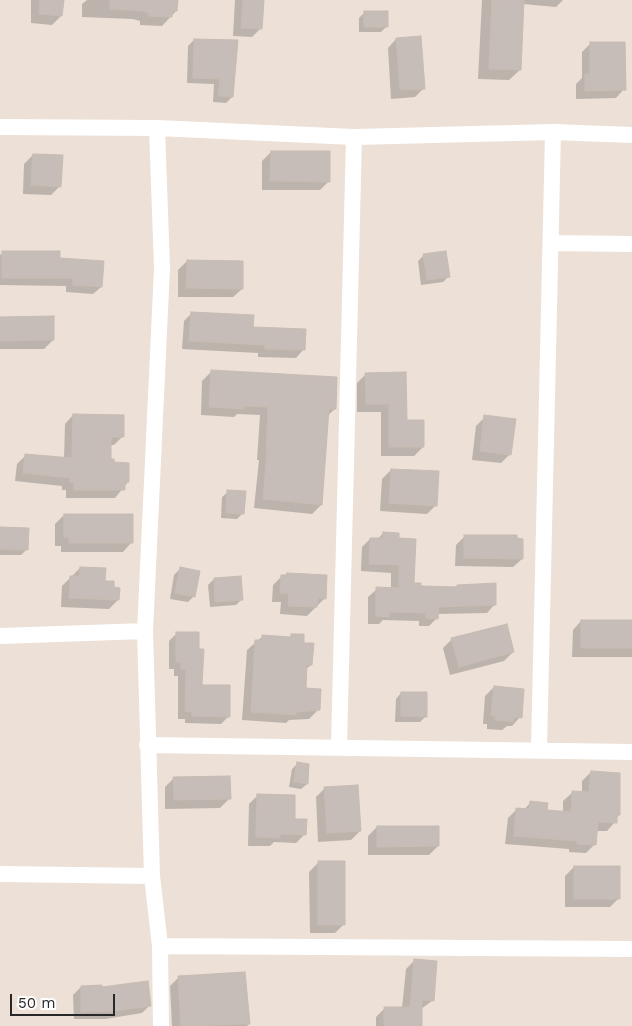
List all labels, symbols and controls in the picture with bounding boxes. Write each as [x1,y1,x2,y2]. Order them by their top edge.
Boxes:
scale bar [12,984,118,1016]
text: 50 m [18,994,55,1012]

